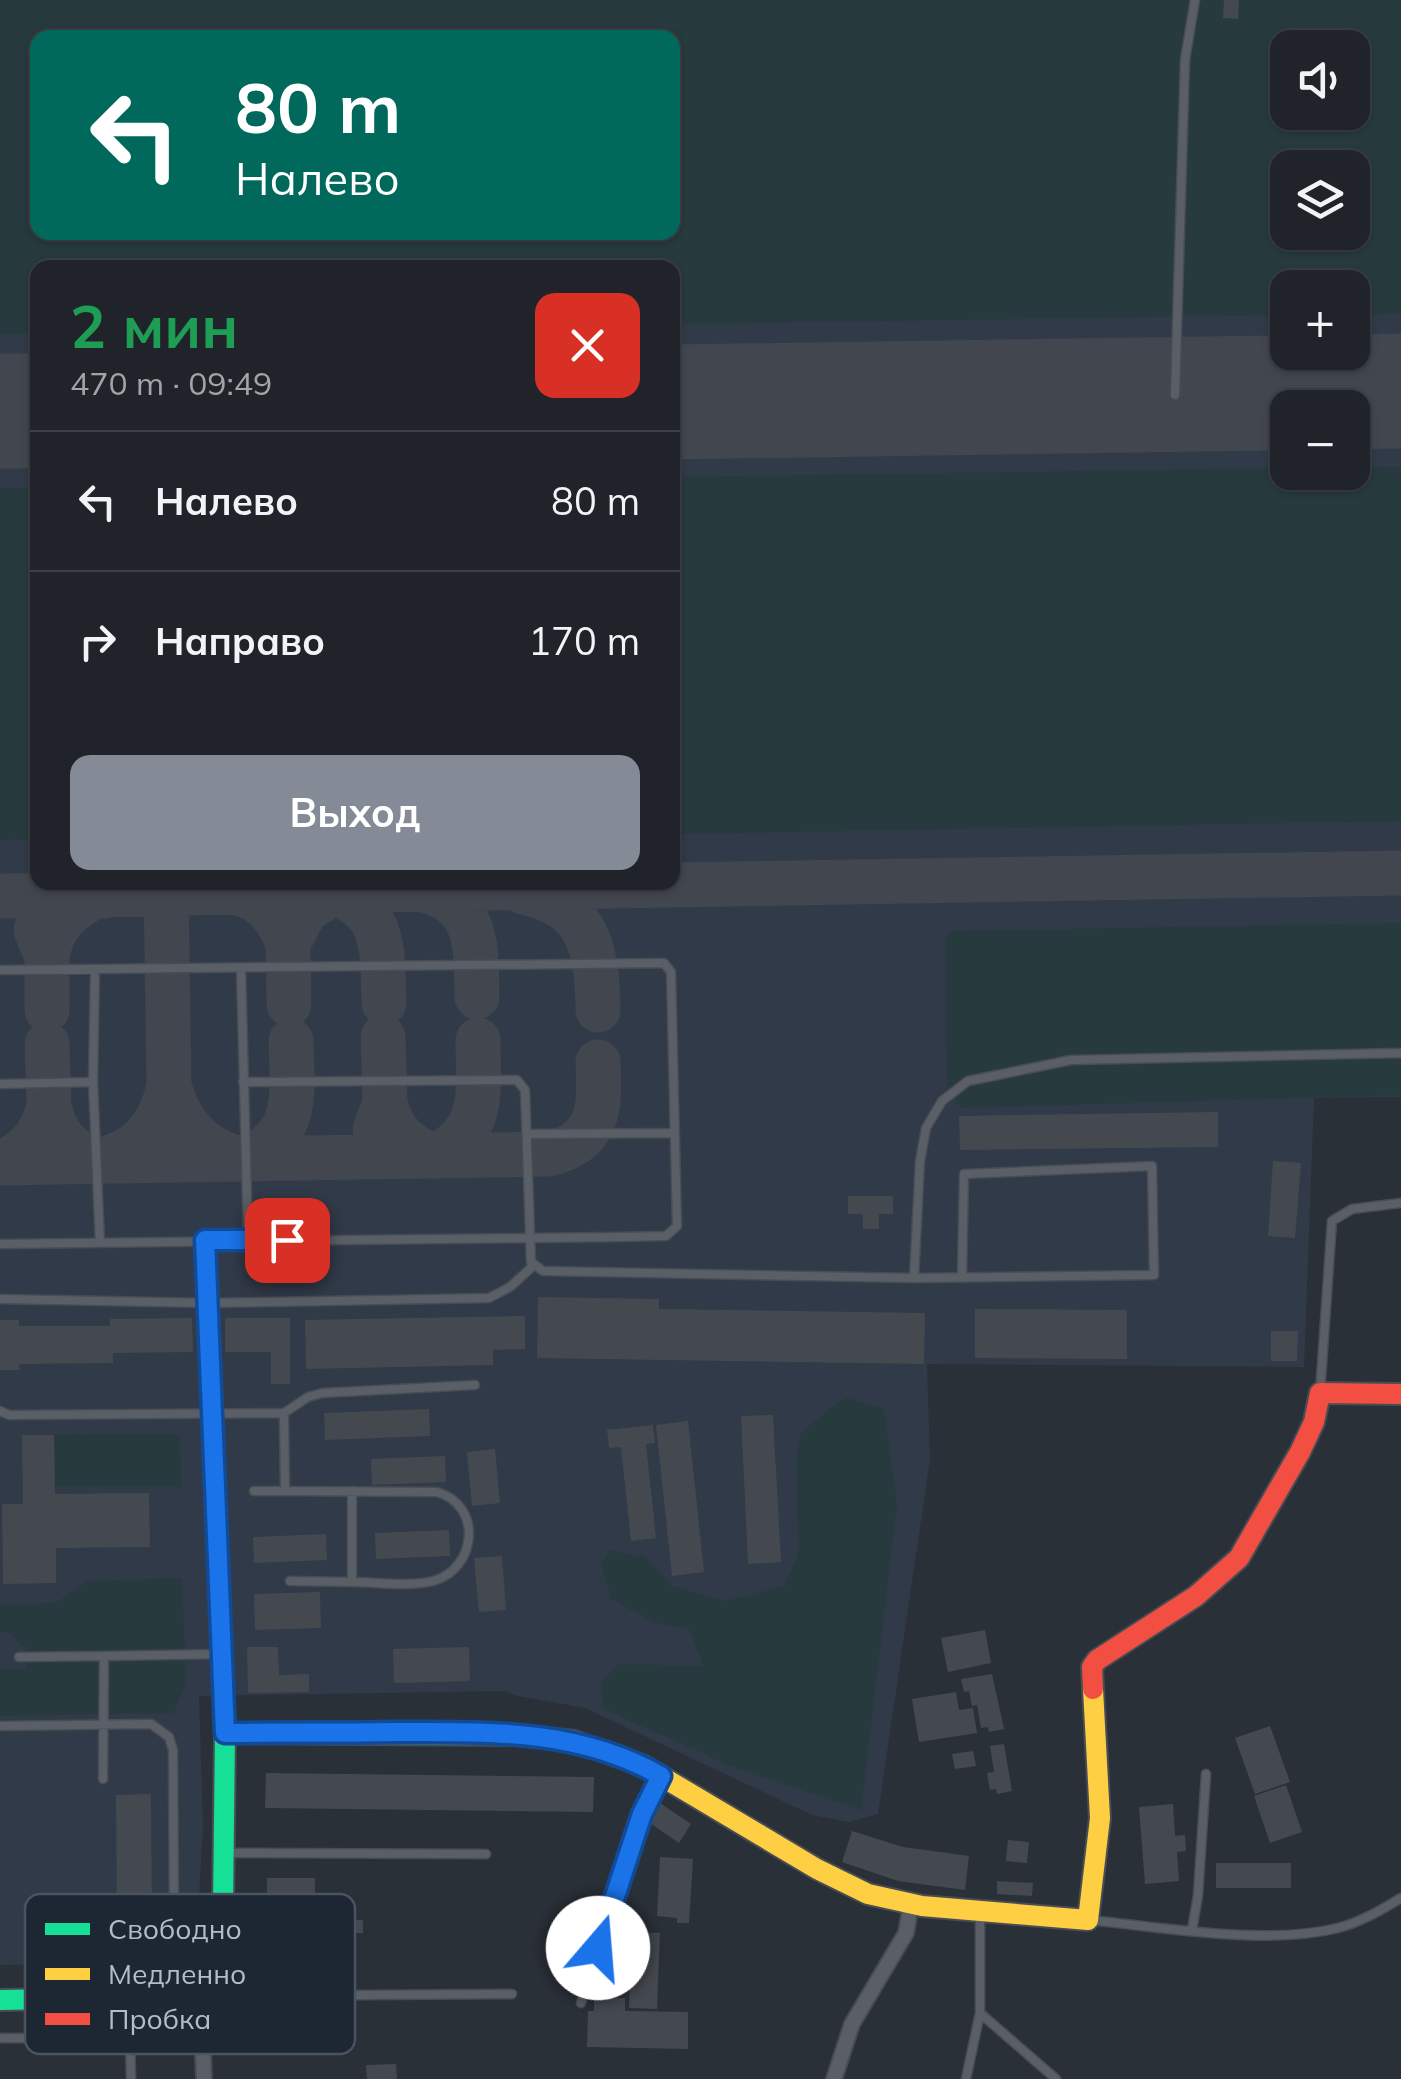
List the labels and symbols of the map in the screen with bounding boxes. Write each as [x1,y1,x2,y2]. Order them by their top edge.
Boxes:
pin [245,1198,330,1283]
legend [25,1894,355,2054]
position arrow [546,1896,650,2000]
text: Свободно [108,1911,242,1946]
text: Медленно [108,1956,246,1991]
text: Пробка [108,2001,211,2036]

